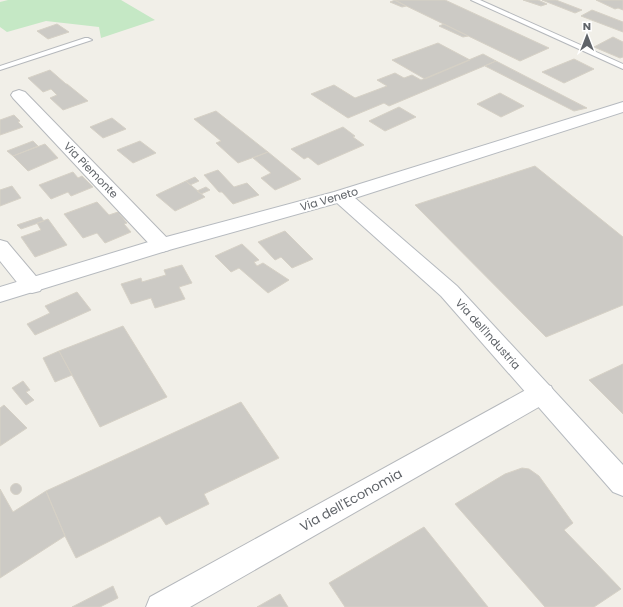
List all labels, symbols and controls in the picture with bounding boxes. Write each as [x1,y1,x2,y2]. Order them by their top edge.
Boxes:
north arrow [567,16,607,56]
text: N [583,18,591,34]
street label: Via Piemonte [60,138,122,202]
street label: Via Veneto [298,183,360,215]
street label: Via dell'Industria [452,295,524,373]
street label: Via dell'Economia [296,464,406,536]

